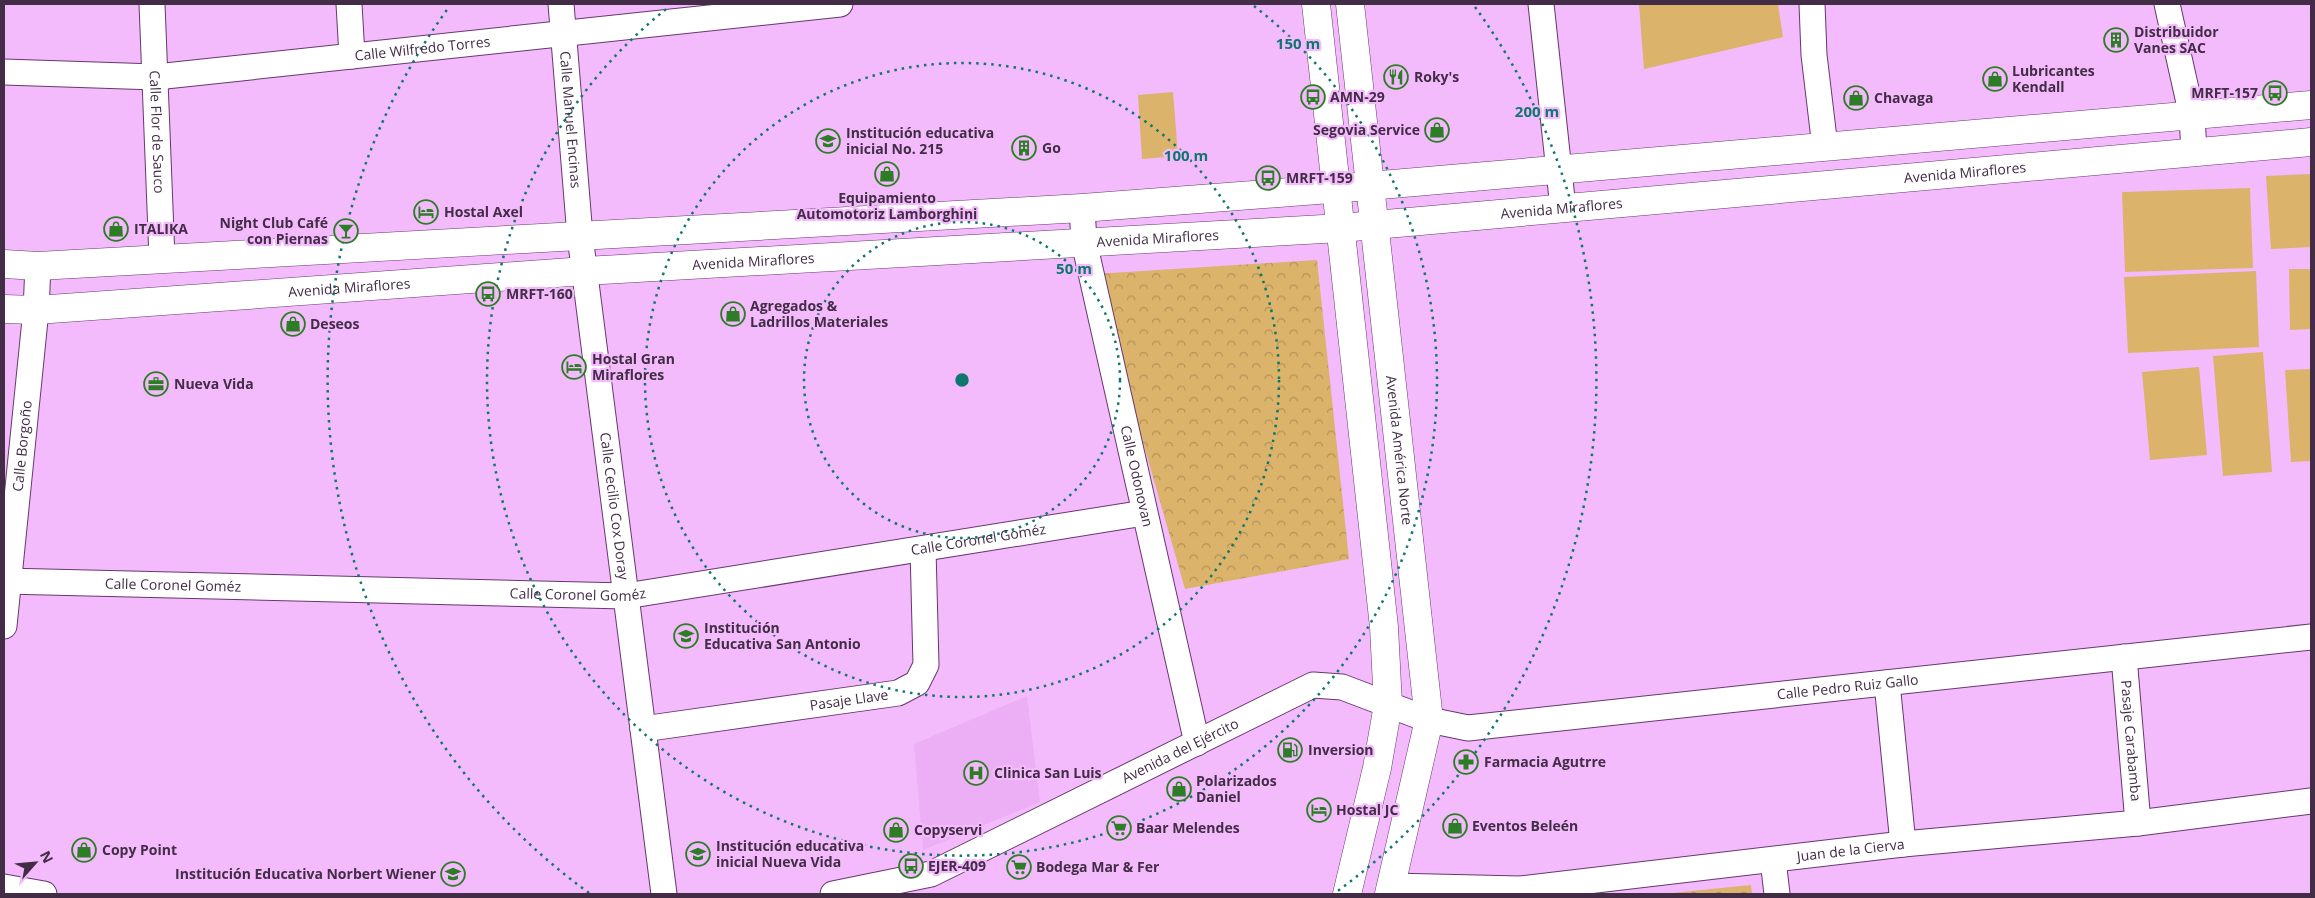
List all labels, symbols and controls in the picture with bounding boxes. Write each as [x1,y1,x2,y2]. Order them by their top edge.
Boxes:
place label: Distribuidor Vanes SAC [2134,22,2219,57]
building icon: Distribuidor Vanes SAC [2103,27,2129,53]
street label: Calle Wilfredo Torres [354,31,491,65]
text: 150 m [1276,33,1320,53]
street label: Calle Manuel Encinas [556,50,586,189]
place label: Lubricantes Kendall [2012,61,2095,96]
restaurant icon: Roky's [1383,64,1409,90]
shop icon: Lubricantes Kendall [1982,66,2008,92]
place label: Roky's [1414,67,1459,86]
street label: Calle Flor de Sauco [146,70,169,194]
bus stop icon: MRFT-157 [2262,80,2288,106]
place label: MRFT-157 [2191,83,2258,102]
bus stop icon: AMN-29 [1300,84,1326,110]
shop icon: Chavaga [1843,85,1869,111]
place label: AMN-29 [1330,87,1385,106]
place label: Chavaga [1874,88,1933,107]
text: 200 m [1515,101,1559,121]
shop icon: Segovia Service [1424,117,1450,143]
place label: Segovia Service [1313,120,1420,139]
place label: Institución educativa inicial No. 215 [846,123,994,158]
school or university icon: Institución educativa inicial No. 215 [815,128,841,154]
building icon: Go [1011,135,1037,161]
place label: Go [1042,138,1061,157]
text: 100 m [1164,145,1208,165]
street label: Avenida Miraflores [1903,157,2027,187]
shop icon: Equipamiento Automotoriz Lamborghini [874,161,900,187]
bus stop icon: MRFT-159 [1255,165,1281,191]
place label: MRFT-159 [1286,168,1353,187]
place label: Equipamiento Automotoriz Lamborghini [797,188,977,223]
street label: Avenida Miraflores [1500,193,1624,223]
hotel icon: Hostal Axel [413,199,439,225]
place label: Hostal Axel [444,202,523,221]
place label: Night Club Café con Piernas [220,213,328,248]
shop icon: ITALIKA [103,216,129,242]
bar icon: Night Club Café con Piernas [333,218,359,244]
place label: ITALIKA [134,219,188,238]
street label: Avenida Miraflores [1096,225,1220,251]
street label: Avenida Miraflores [692,248,815,274]
text: 50 m [1056,258,1092,278]
street label: Avenida Miraflores [287,273,411,301]
bus stop icon: MRFT-160 [475,281,501,307]
place label: MRFT-160 [506,284,573,303]
place label: Agregados & Ladrillos Materiales [750,296,888,331]
shop icon: Agregados & Ladrillos Materiales [720,301,746,327]
shop icon: Deseos [280,311,306,337]
place label: Deseos [310,314,360,333]
place label: Hostal Gran Miraflores [592,349,675,384]
hotel icon: Hostal Gran Miraflores [561,354,587,380]
office icon: Nueva Vida [143,371,169,397]
centre of rings [953,371,971,389]
place label: Nueva Vida [174,374,254,393]
street label: Avenida América Norte [1382,374,1417,526]
street label: Calle Borgoño [8,399,36,492]
street label: Calle Odonovan [1117,423,1158,529]
street label: Calle Cecilio Cox Doray [596,431,634,582]
street label: Calle Coronel Goméz [909,519,1047,559]
street label: Calle Coronel Goméz [105,573,242,596]
street label: Calle Coronel Goméz [509,583,648,605]
place label: Institución Educativa San Antonio [704,618,861,653]
school or university icon: Institución Educativa San Antonio [673,623,699,649]
street label: Calle Pedro Ruiz Gallo [1776,669,1919,704]
street label: Pasaje Carabamba [2117,679,2146,802]
street label: Pasaje Llave [808,684,890,714]
street label: Avenida del Ejército [1118,713,1242,787]
fuel station icon: Inversion [1277,737,1303,763]
place label: Inversion [1308,740,1374,759]
pharmacy icon: Farmacia Agutrre [1453,749,1479,775]
place label: Farmacia Agutrre [1484,752,1606,771]
hospital icon: Clinica San Luis [963,760,989,786]
place label: Clinica San Luis [994,763,1102,782]
place label: Polarizados Daniel [1196,771,1277,806]
shop icon: Polarizados Daniel [1166,776,1192,802]
hotel icon: Hostal JC [1306,797,1332,823]
place label: Hostal JC [1336,800,1398,819]
shop icon: Eventos Beleén [1442,813,1468,839]
supermarket icon: Baar Melendes [1106,815,1132,841]
place label: Eventos Beleén [1472,816,1578,835]
shop icon: Copyservi [883,817,909,843]
place label: Baar Melendes [1136,818,1240,837]
place label: Copyservi [914,820,982,839]
street label: Juan de la Cierva [1794,834,1905,866]
place label: Institución educativa inicial Nueva Vida [716,836,864,871]
shop icon: Copy Point [71,837,97,863]
north arrow [10,838,60,888]
place label: Copy Point [102,840,177,859]
school or university icon: Institución educativa inicial Nueva Vida [685,841,711,867]
text: N [36,847,58,866]
bus stop icon: EJER-409 [898,853,924,879]
supermarket icon: Bodega Mar & Fer [1006,854,1032,880]
place label: EJER-409 [928,856,986,875]
place label: Bodega Mar & Fer [1036,857,1160,876]
school or university icon: Institución Educativa Norbert Wiener [440,861,466,887]
place label: Institución Educativa Norbert Wiener [175,864,437,883]

